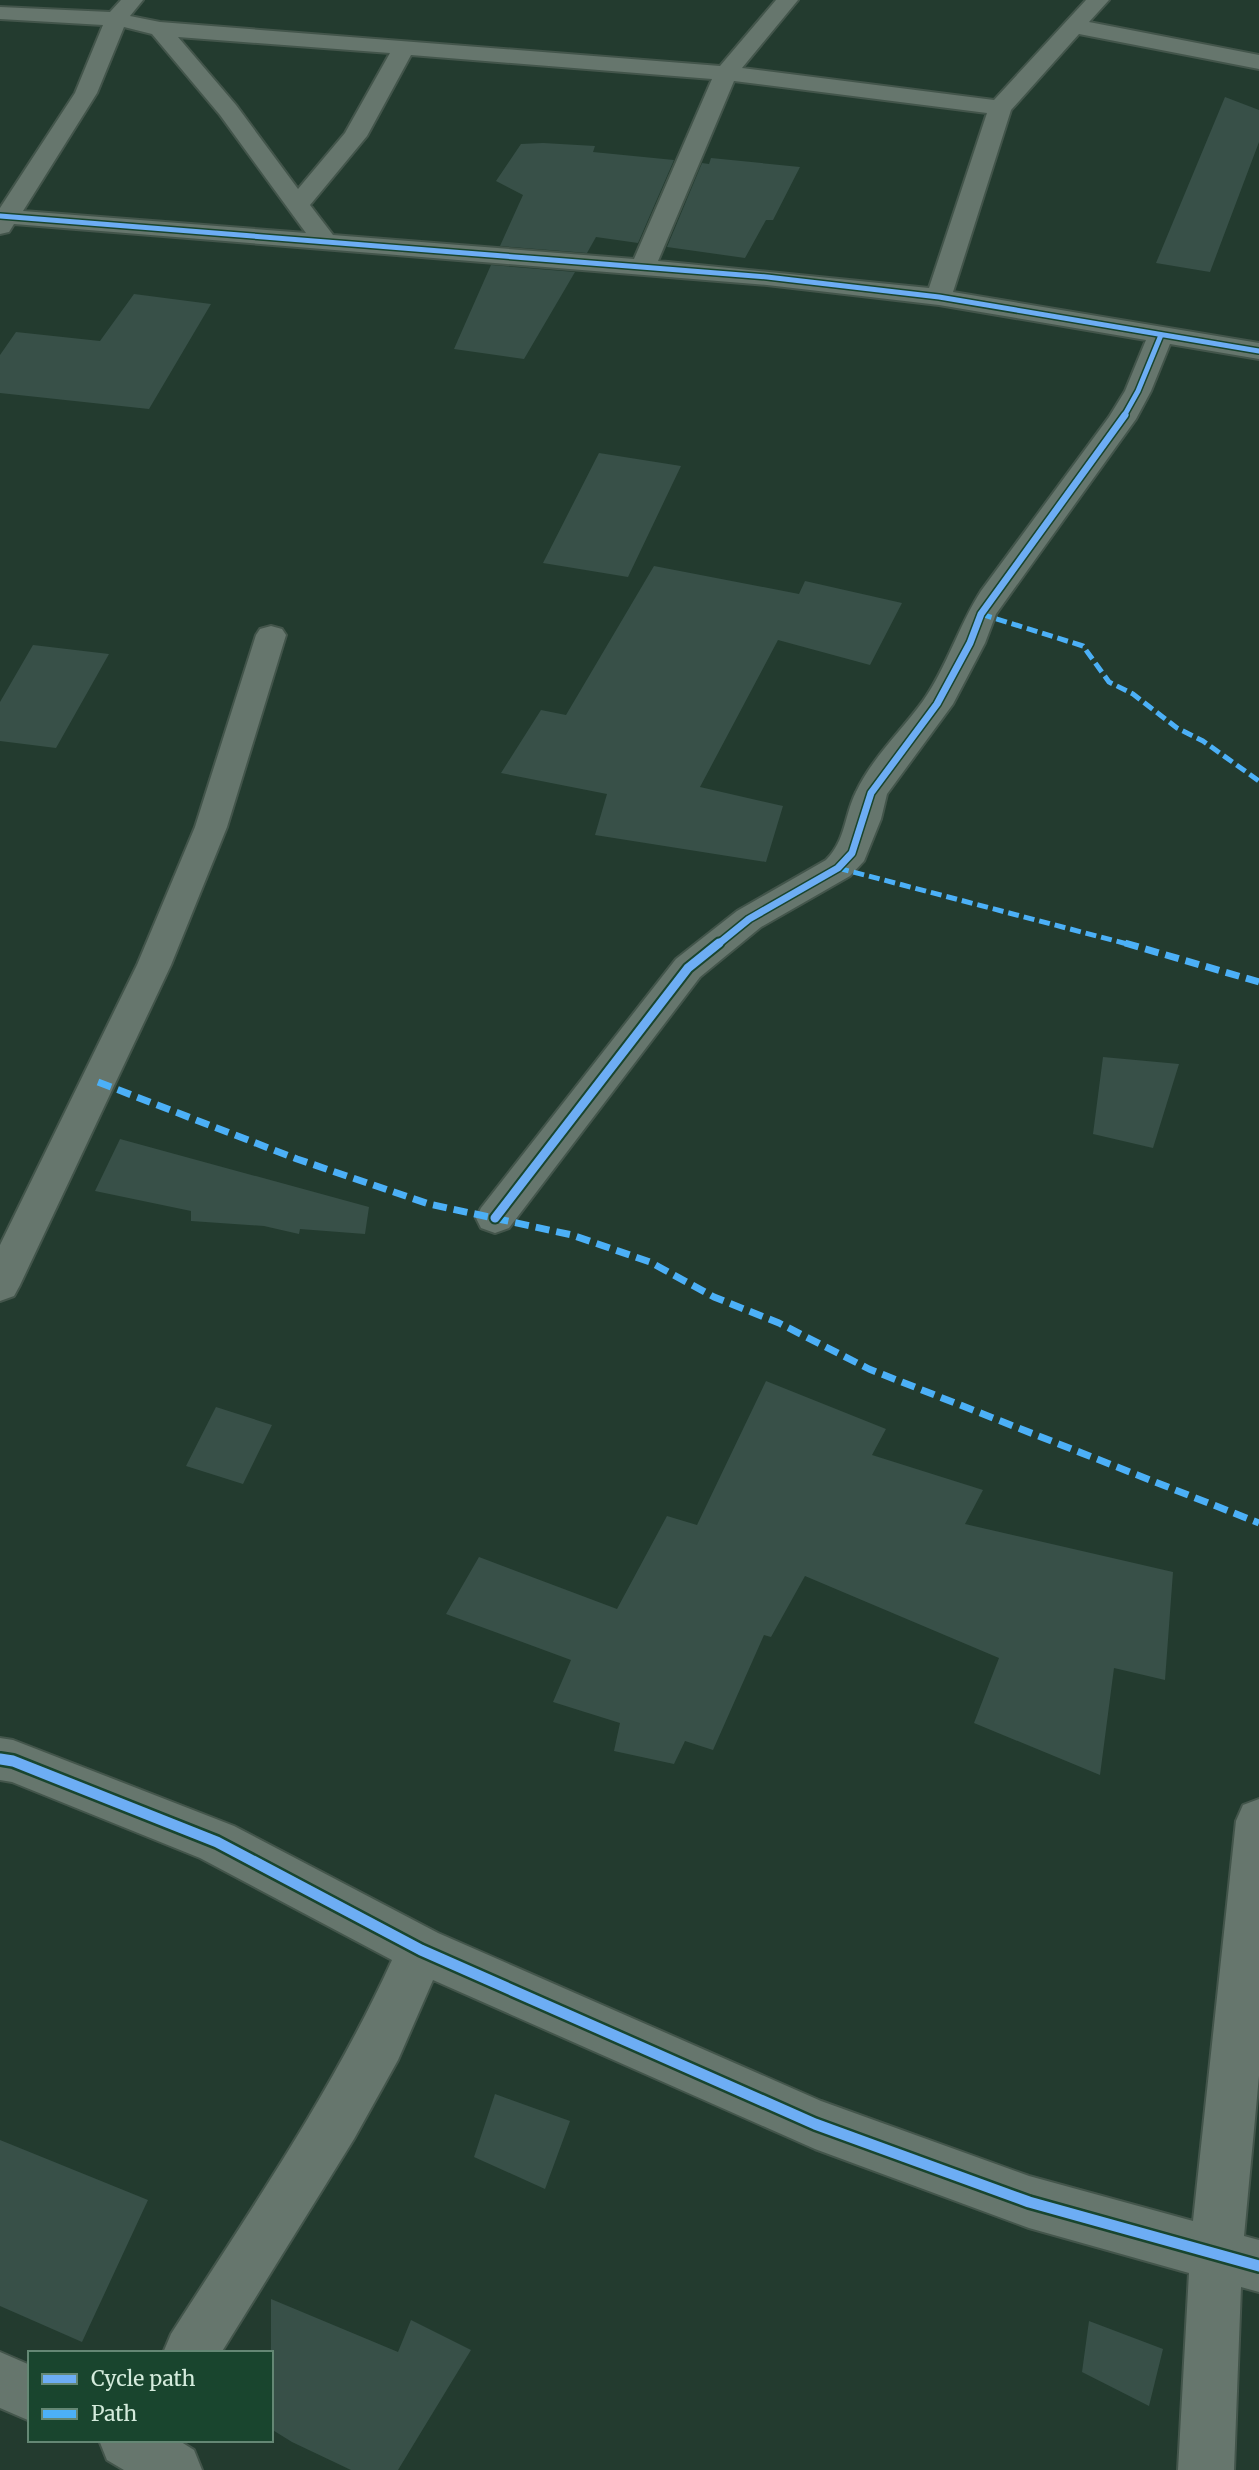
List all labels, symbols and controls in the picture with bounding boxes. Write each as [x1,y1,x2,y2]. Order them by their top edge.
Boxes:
legend [28,2351,273,2442]
text: Cycle path [91,2365,195,2392]
text: Path [91,2400,137,2427]

